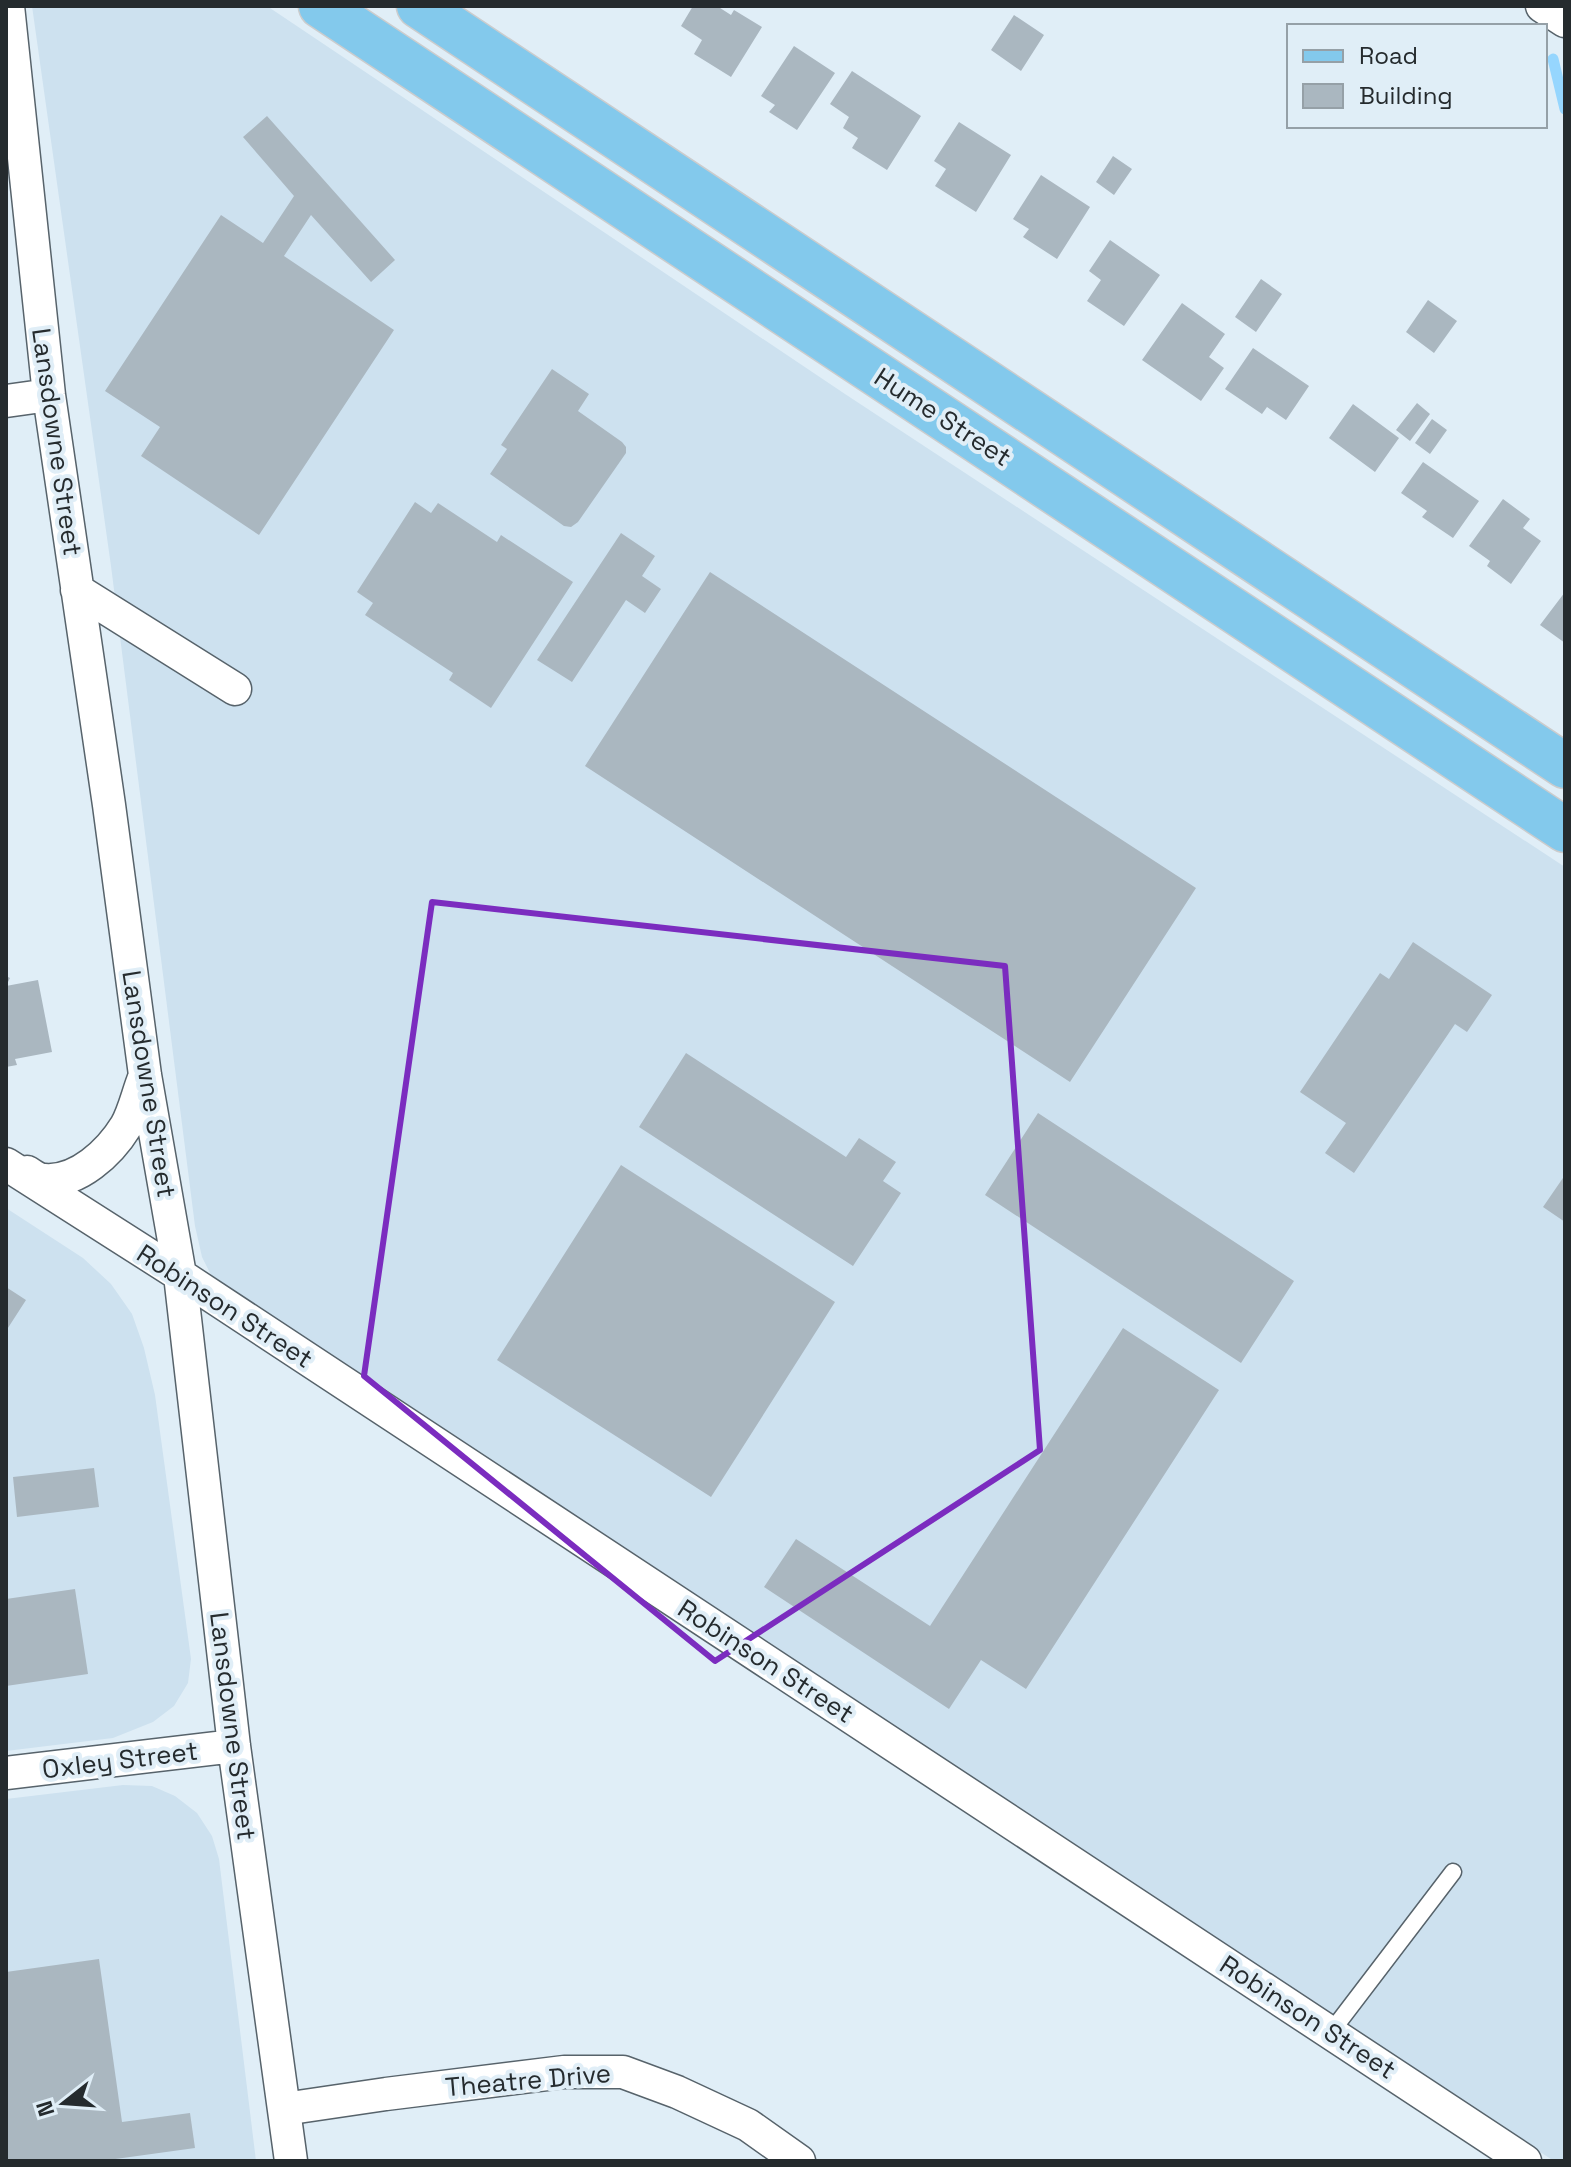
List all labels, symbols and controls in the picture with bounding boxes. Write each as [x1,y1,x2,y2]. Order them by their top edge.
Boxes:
legend [1287,24,1547,128]
text: Road [1359,40,1418,71]
text: Building [1359,80,1453,111]
street label: Lansdowne Street [24,326,90,558]
street label: Hume Street [868,360,1018,474]
street label: Lansdowne Street [114,968,184,1200]
street label: Robinson Street [130,1236,320,1376]
street label: Robinson Street [671,1591,861,1731]
street label: Lansdowne Street [202,1610,264,1842]
street label: Oxley Street [40,1734,200,1786]
street label: Robinson Street [1213,1947,1403,2087]
street label: Theatre Drive [444,2056,612,2104]
north arrow [24,2063,104,2143]
text: N [29,2098,60,2120]

